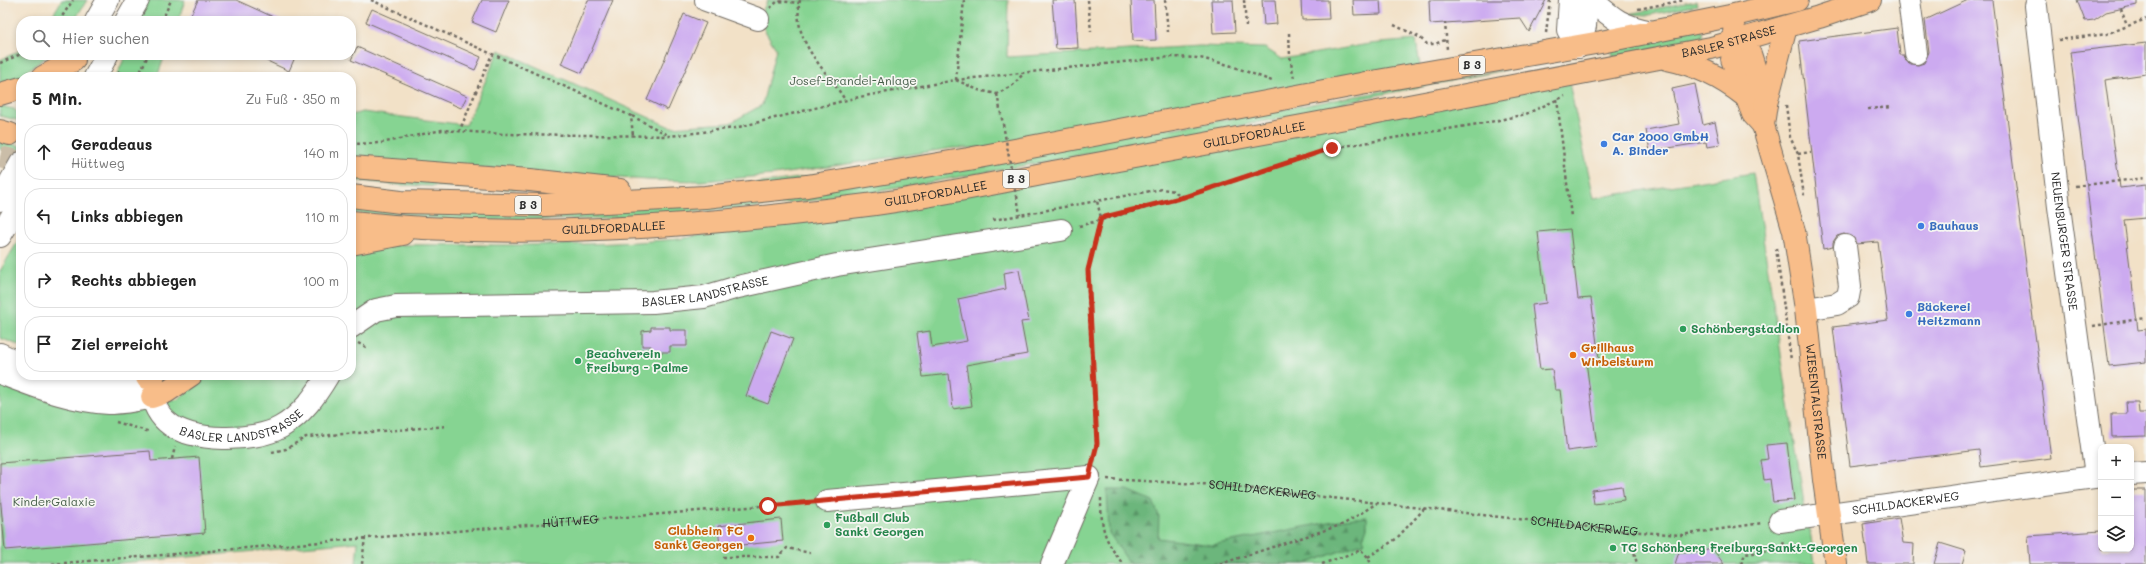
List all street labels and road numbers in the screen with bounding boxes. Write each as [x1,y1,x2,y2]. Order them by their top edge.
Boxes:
street label: BASLER STRASSE [1680,21,1778,61]
road number: B 3 [1459,56,1485,74]
street label: GUILDFORDALLEE [1202,117,1307,152]
road number: B 3 [1003,170,1029,188]
street label: NEUENBURGER STRASSE [2048,171,2082,312]
street label: GUILDFORDALLEE [883,176,988,210]
road number: B 3 [515,196,541,214]
street label: GUILDFORDALLEE [562,216,666,237]
street label: BASLER LANDSTRASSE [642,271,770,309]
street label: WIESENTALSTRASSE [1803,343,1831,460]
street label: BASLER LANDSTRASSE [178,405,306,445]
street label: SCHILDACKERWEG [1208,476,1317,503]
street label: SCHILDACKERWEG [1851,487,1960,518]
street label: HÜTTWEG [541,510,599,531]
street label: SCHILDACKERWEG [1530,512,1639,539]

